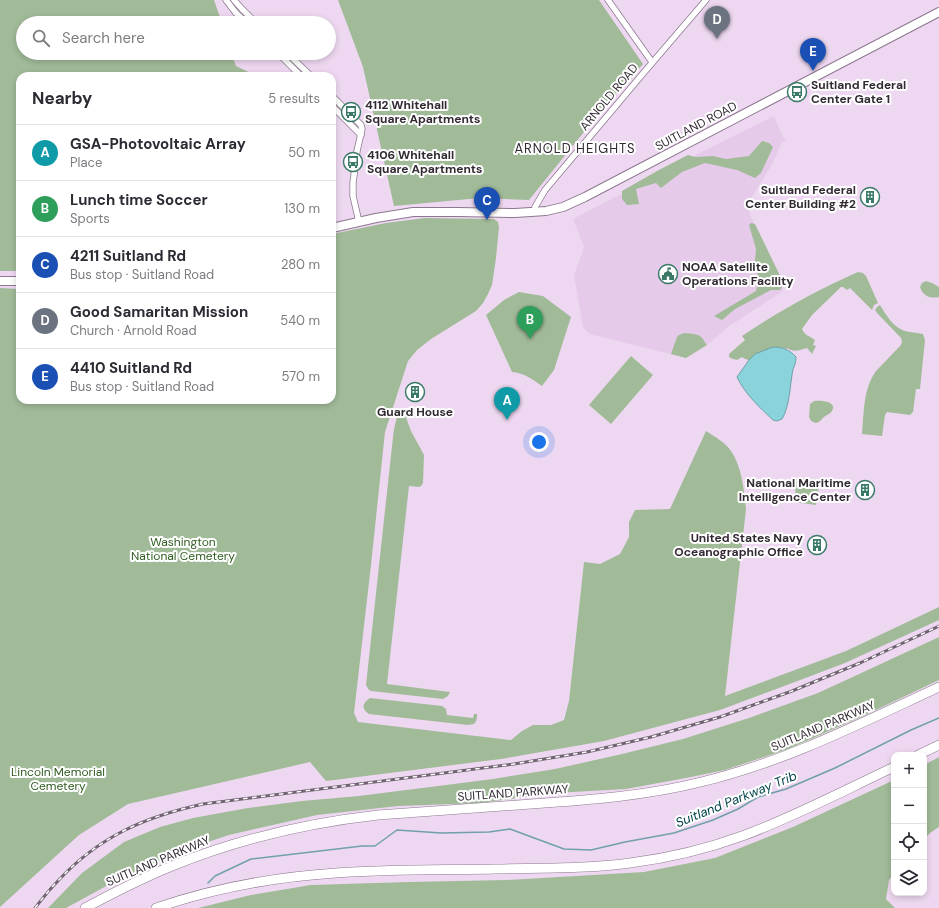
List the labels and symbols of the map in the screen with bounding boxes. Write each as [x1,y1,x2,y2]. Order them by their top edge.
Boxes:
pin: D [704,6,730,39]
pin: E [800,38,826,71]
street label: ARNOLD ROAD [576,60,642,134]
place label: Suitland Federal Center Gate 1 [811,77,906,107]
bus stop icon: Suitland Federal Center Gate 1 [786,81,808,103]
place label: 4112 Whitehall Square Apartments [365,97,480,127]
street label: SUITLAND ROAD [652,98,740,154]
bus stop icon: 4112 Whitehall Square Apartments [340,101,362,123]
district label: ARNOLD HEIGHTS [514,140,636,157]
place label: 4106 Whitehall Square Apartments [367,147,482,177]
bus stop icon: 4106 Whitehall Square Apartments [342,151,364,173]
place label: Suitland Federal Center Building #2 [745,182,856,212]
building icon: Suitland Federal Center Building #2 [859,186,881,208]
pin: C [474,187,500,220]
place label: NOAA Satellite Operations Facility [682,259,794,289]
public building icon: NOAA Satellite Operations Facility [657,263,679,285]
pin: B [517,306,543,339]
building icon: Guard House [404,381,426,403]
pin: A [494,387,520,420]
place label: Guard House [377,404,453,420]
your location [529,432,549,452]
place label: National Maritime Intelligence Center [739,475,851,505]
building icon: National Maritime Intelligence Center [854,479,876,501]
place label: United States Navy Oceanographic Office [674,530,804,560]
park label: Washington National Cemetery [131,534,235,564]
building icon: United States Navy Oceanographic Office [806,534,828,556]
street label: SUITLAND PARKWAY [769,697,877,755]
park label: Lincoln Memorial Cemetery [11,764,105,794]
water label: Suitland Parkway Trib [673,767,799,831]
street label: SUITLAND PARKWAY [457,781,569,805]
street label: SUITLAND PARKWAY [104,832,212,890]

